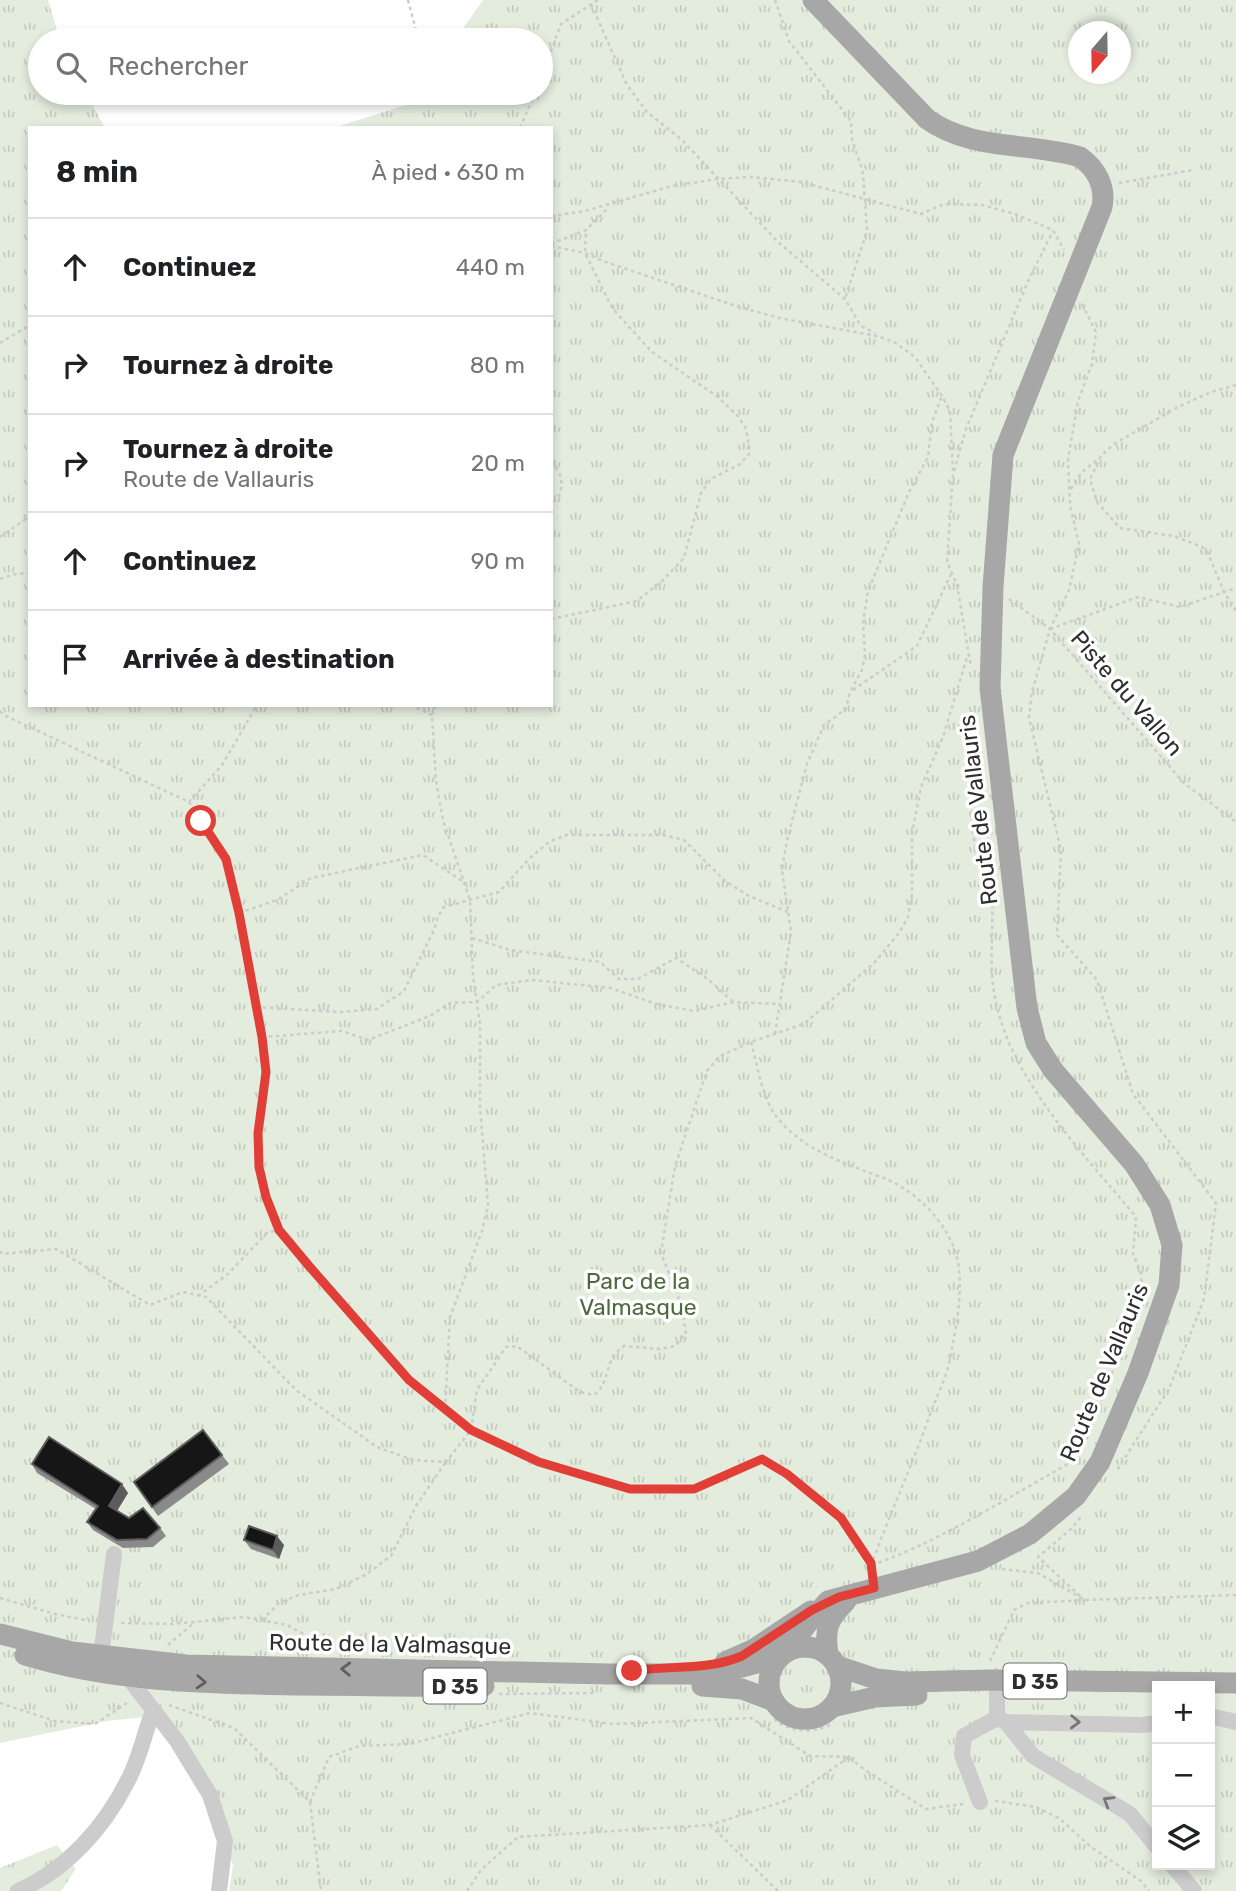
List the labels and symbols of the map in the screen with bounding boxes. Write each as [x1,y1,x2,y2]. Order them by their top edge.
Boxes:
north arrow [1068,21,1131,84]
street label: Piste du Vallon [1065,625,1189,761]
street label: Route de Vallauris [952,713,1004,907]
route start [185,805,216,836]
park label: Parc de la Valmasque [579,1267,697,1321]
street label: Route de Vallauris [1054,1278,1154,1466]
street label: Route de la Valmasque [269,1628,511,1660]
route end [616,1655,647,1686]
one-way arrow [341,1661,351,1677]
road number: D 35 [1004,1664,1066,1698]
road number: D 35 [424,1668,486,1704]
one-way arrow [196,1674,207,1689]
one-way arrow [1070,1714,1080,1730]
one-way arrow [1103,1796,1115,1809]

